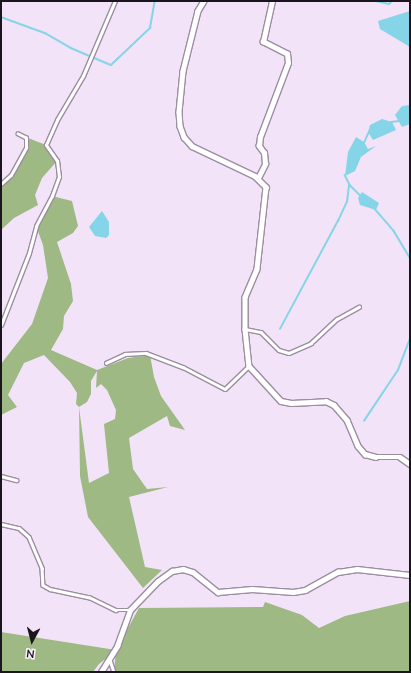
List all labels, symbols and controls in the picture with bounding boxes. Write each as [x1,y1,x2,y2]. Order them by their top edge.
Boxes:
north arrow [12,621,52,661]
text: N [25,645,35,661]

